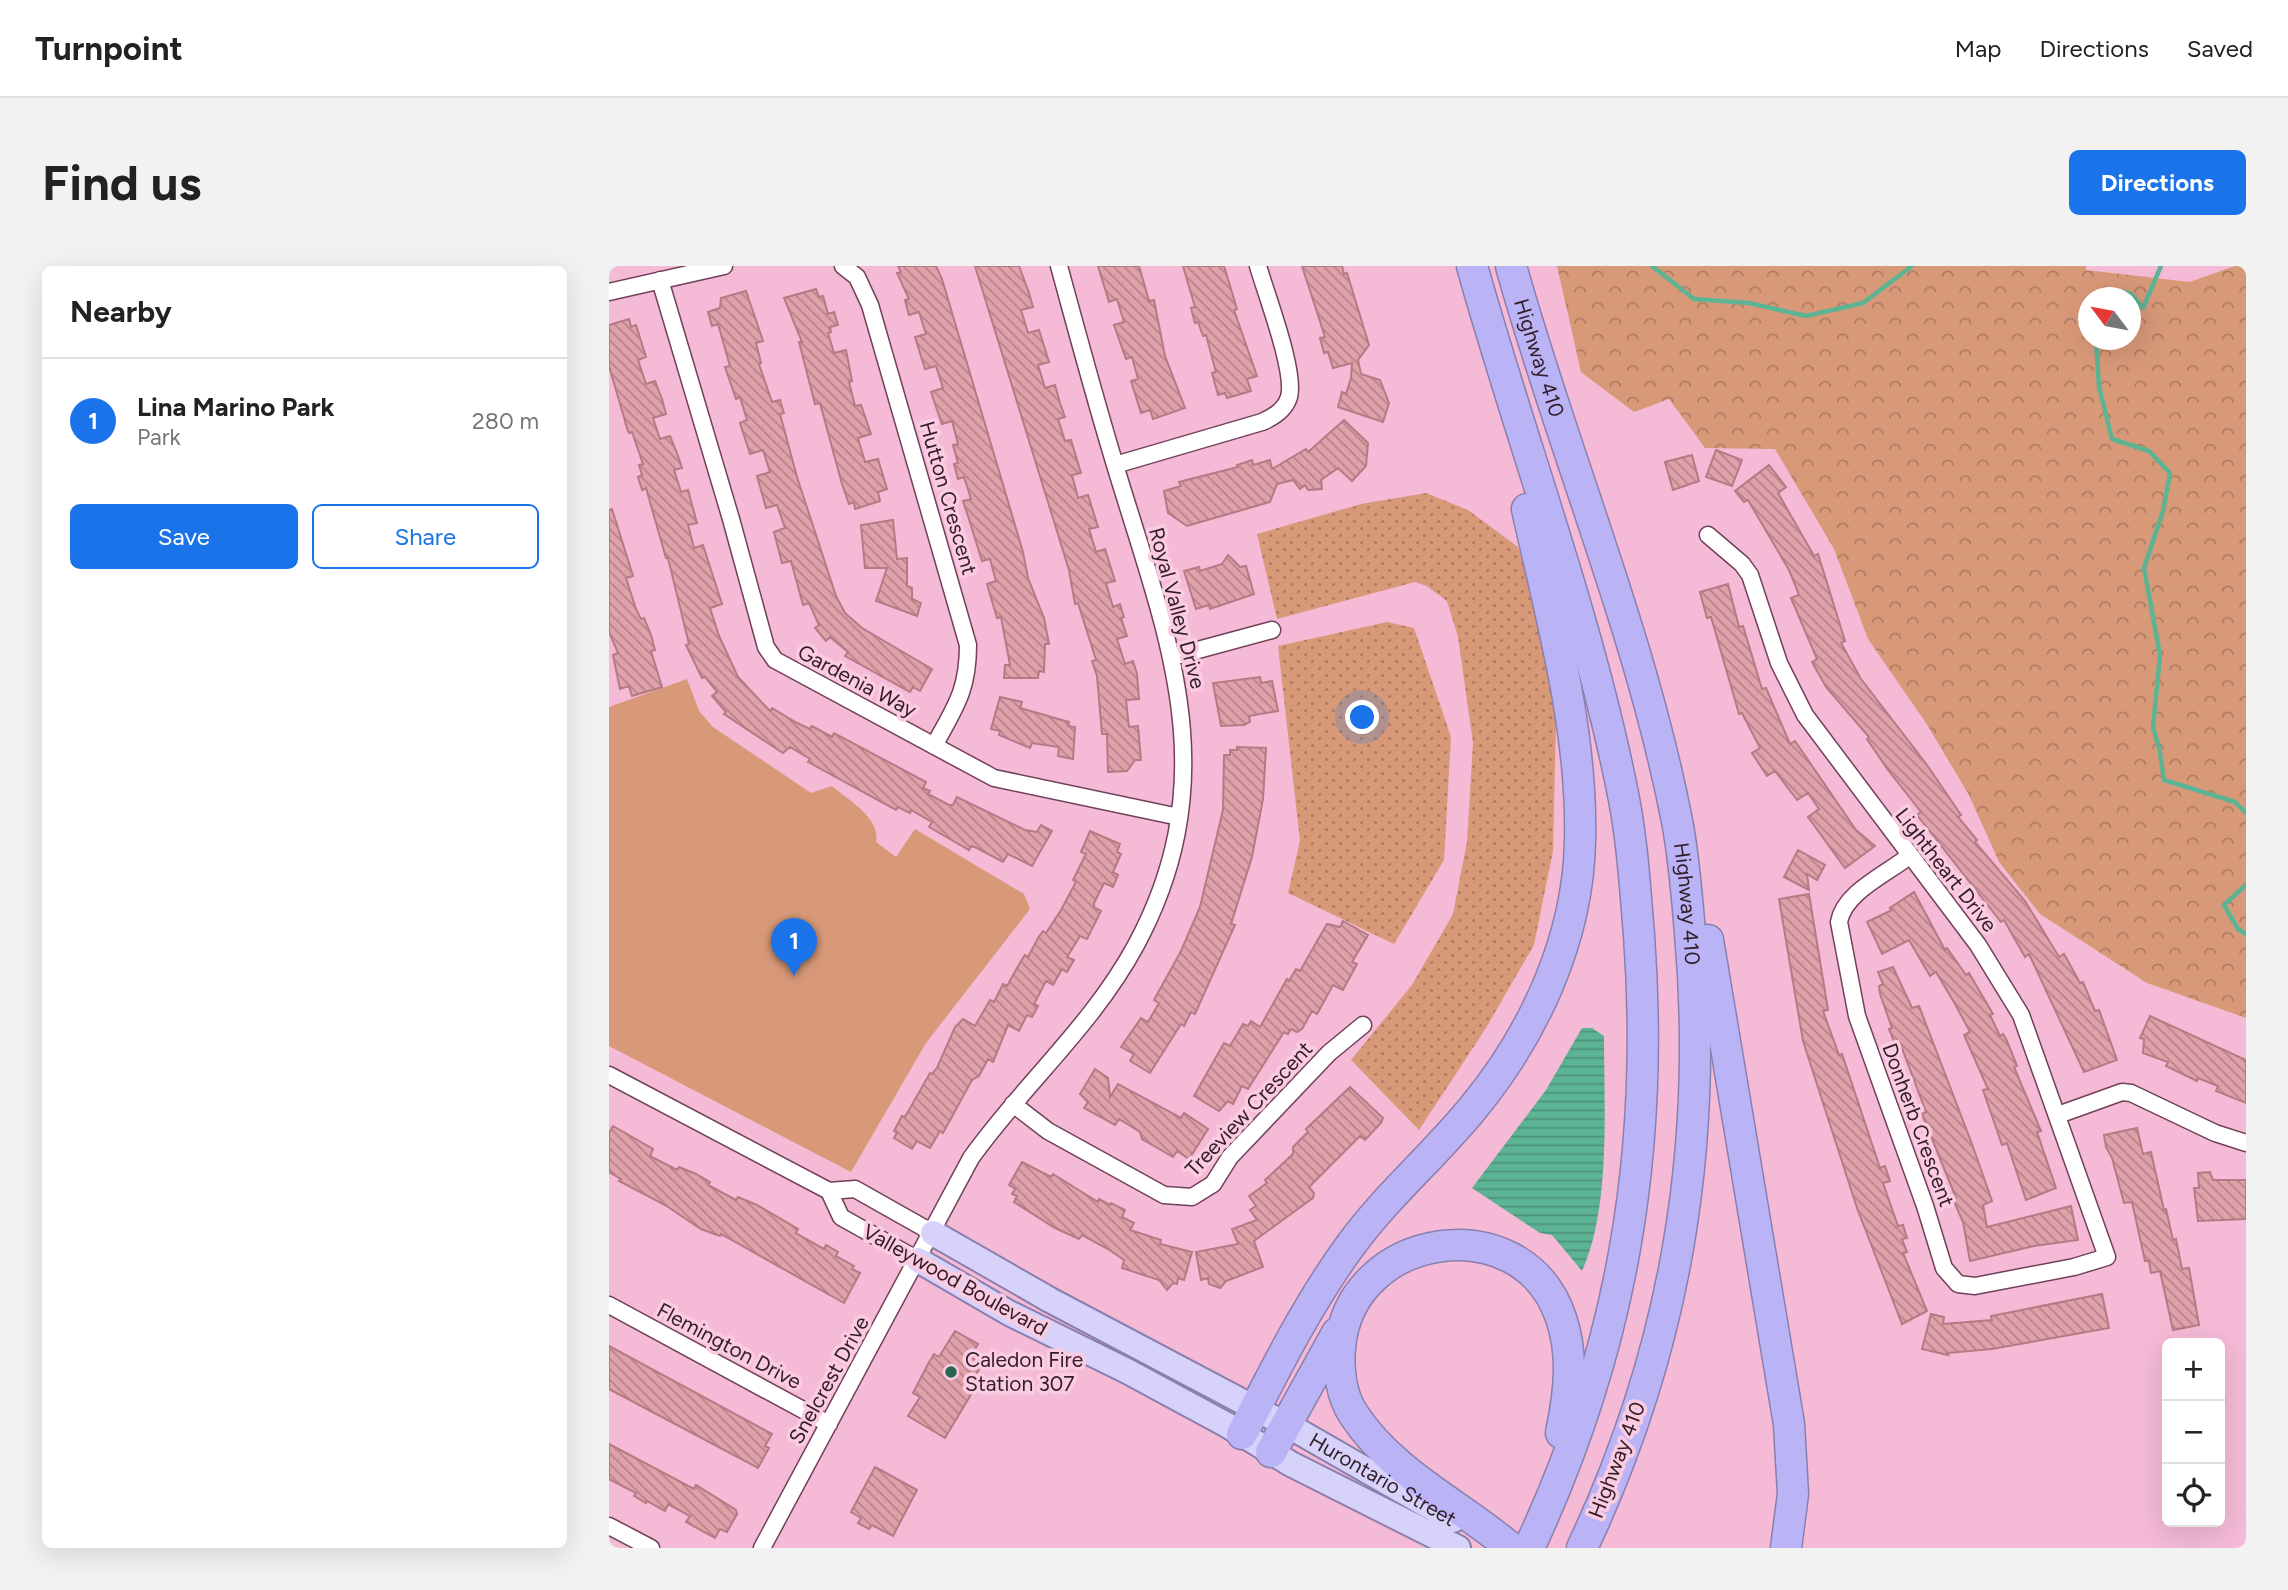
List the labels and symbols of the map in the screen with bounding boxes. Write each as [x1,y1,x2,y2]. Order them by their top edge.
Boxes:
north arrow [2078,287,2141,350]
street label: Highway 410 [1509,296,1570,420]
street label: Hutton Crescent [915,418,982,577]
street label: Royal Valley Drive [1144,524,1211,691]
street label: Gardenia Way [794,639,921,722]
your location [1345,700,1379,734]
street label: Lightheart Drive [1890,803,2003,937]
street label: Highway 410 [1669,841,1705,966]
pin: 1 [771,918,817,976]
street label: Treeview Crescent [1180,1036,1317,1181]
street label: Donherb Crescent [1877,1040,1960,1210]
street label: Valleywood Boulevard [859,1218,1052,1341]
street label: Flemington Drive [653,1297,806,1394]
street label: Snelcrest Drive [783,1312,874,1448]
place label: Caledon Fire Station 307 [965,1347,1083,1396]
marker: Caledon Fire Station 307 [943,1364,959,1380]
street label: Highway 410 [1583,1398,1650,1522]
street label: Hurontario Street [1305,1427,1461,1531]

